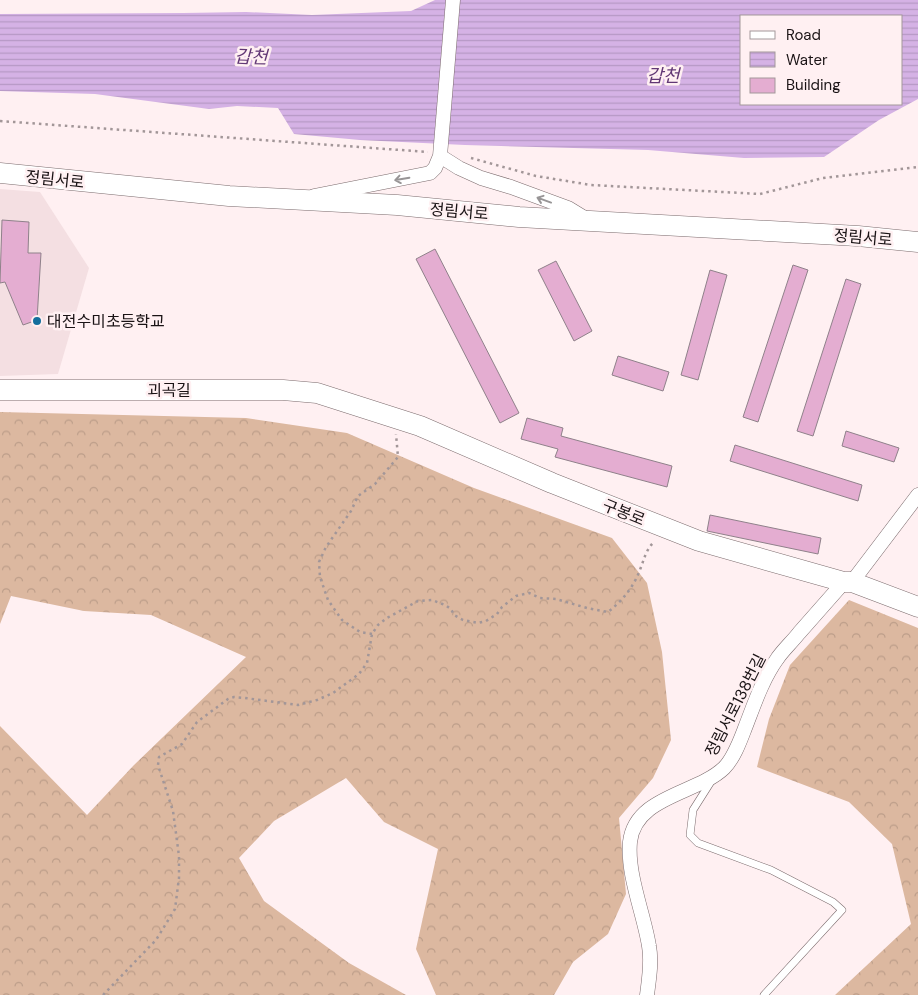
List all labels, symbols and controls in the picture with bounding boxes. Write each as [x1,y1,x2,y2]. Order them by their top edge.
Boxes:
legend [740,15,903,105]
text: Road [786,25,821,45]
water label: 갑천 [234,44,270,70]
text: Water [786,50,828,70]
water label: 갑천 [646,64,682,88]
text: Building [786,75,841,95]
street label: 정림서로 [25,166,86,193]
one-way arrow [394,174,410,184]
one-way arrow [537,195,553,204]
street label: 정림서로 [429,198,489,225]
street label: 정림서로 [833,224,893,251]
place label: 대전수미초등학교 [47,311,165,332]
marker: 대전수미초등학교 [31,315,43,327]
street label: 괴곡길 [147,380,191,401]
street label: 구봉로 [599,494,648,531]
street label: 정림서로138번길 [701,650,770,760]

